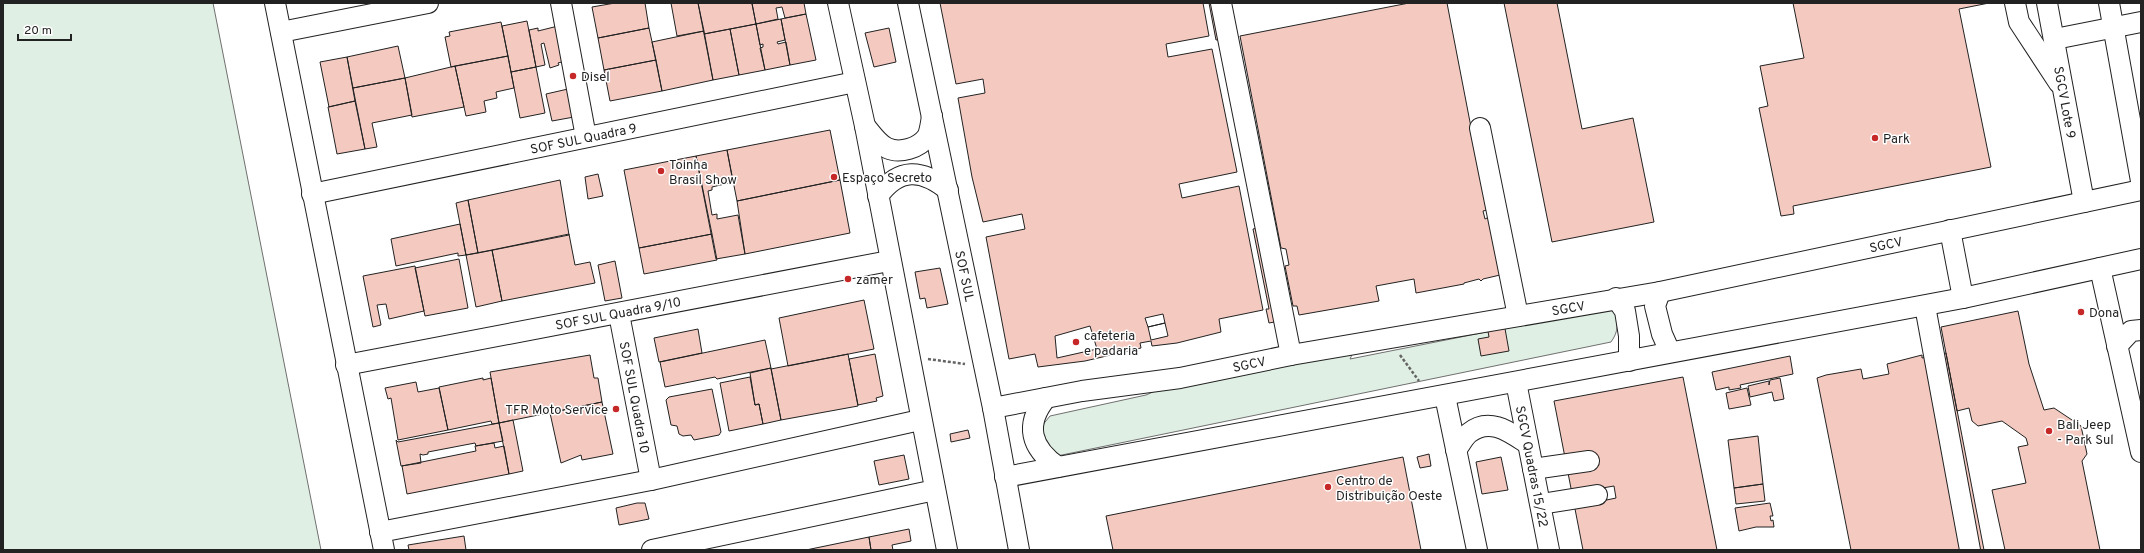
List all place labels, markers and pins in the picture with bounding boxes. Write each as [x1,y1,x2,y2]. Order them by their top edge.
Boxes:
place label: Disel [581,70,610,86]
marker: Disel [568,71,578,81]
place label: Park [1883,132,1910,148]
marker: Park [1870,133,1880,143]
place label: Toinha Brasil Show [669,158,737,189]
marker: Toinha Brasil Show [656,166,666,176]
place label: Espaço Secreto [842,171,932,187]
marker: Espaço Secreto [829,172,839,182]
place label: zamer [856,273,893,289]
marker: zamer [843,274,853,284]
place label: Dona [2089,306,2119,322]
marker: Dona [2076,307,2086,317]
place label: cafeteria e padaria [1084,329,1138,360]
marker: cafeteria e padaria [1071,337,1081,347]
place label: TFR Moto Service [505,403,608,419]
marker: TFR Moto Service [611,404,621,414]
place label: Bali Jeep - Park Sul [2057,418,2114,449]
marker: Bali Jeep - Park Sul [2044,426,2054,436]
place label: Centro de Distribuição Oeste [1336,474,1442,505]
marker: Centro de Distribuição Oeste [1323,482,1333,492]

